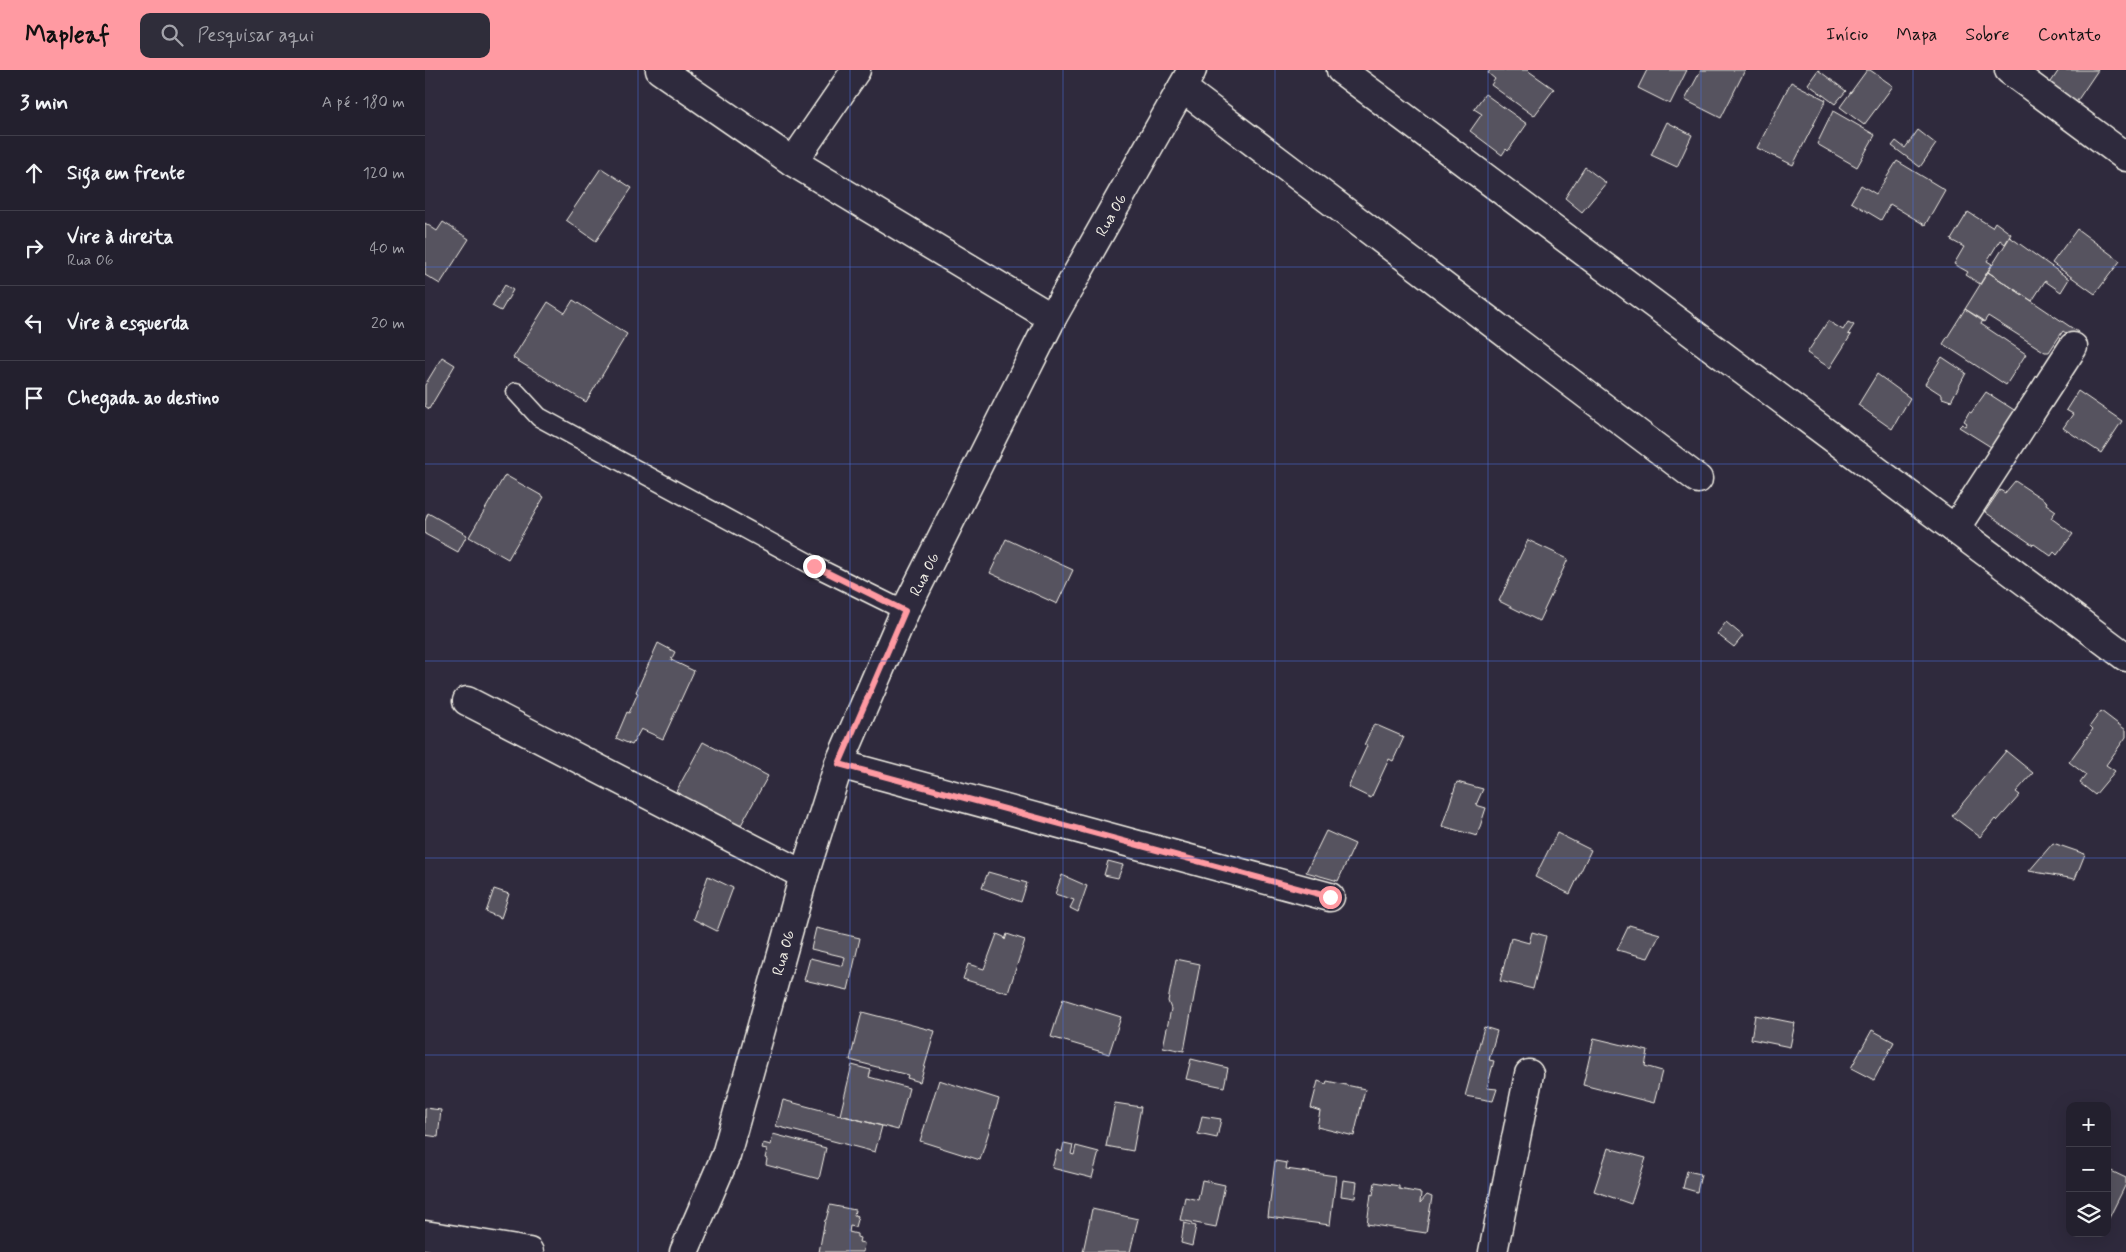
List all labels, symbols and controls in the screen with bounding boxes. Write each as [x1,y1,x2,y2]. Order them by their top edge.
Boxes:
search box [140,13,490,58]
text: Mapleaf [25,20,110,51]
icon: search [158,21,186,49]
text: Pesquisar aqui [198,23,314,48]
text: Início [1826,23,1868,47]
text: Mapa [1896,23,1937,47]
text: Sobre [1965,23,2010,47]
text: Contato [2038,23,2101,47]
text: 3 min [20,89,68,117]
text: A pé · 180 m [322,92,405,113]
icon: ahead [20,159,48,187]
text: Siga em frente [67,161,185,186]
text: 120 m [363,163,405,184]
street label: Rua 06 [1091,190,1132,241]
text: Vire à direita [67,225,173,250]
icon: right [20,234,48,262]
text: 40 m [369,238,405,259]
text: Rua 06 [67,250,113,271]
icon: left [20,309,48,337]
text: Vire à esquerda [67,311,189,336]
text: 20 m [371,313,405,334]
icon: arrive [20,384,48,412]
text: Chegada ao destino [67,386,219,411]
street label: Rua 06 [905,549,945,600]
route end [803,555,826,578]
route start [1319,886,1342,909]
street label: Rua 06 [768,927,800,978]
map controls [2066,1102,2111,1237]
button: + [2066,1102,2111,1147]
button: − [2066,1147,2111,1192]
button: layers [2066,1192,2111,1237]

